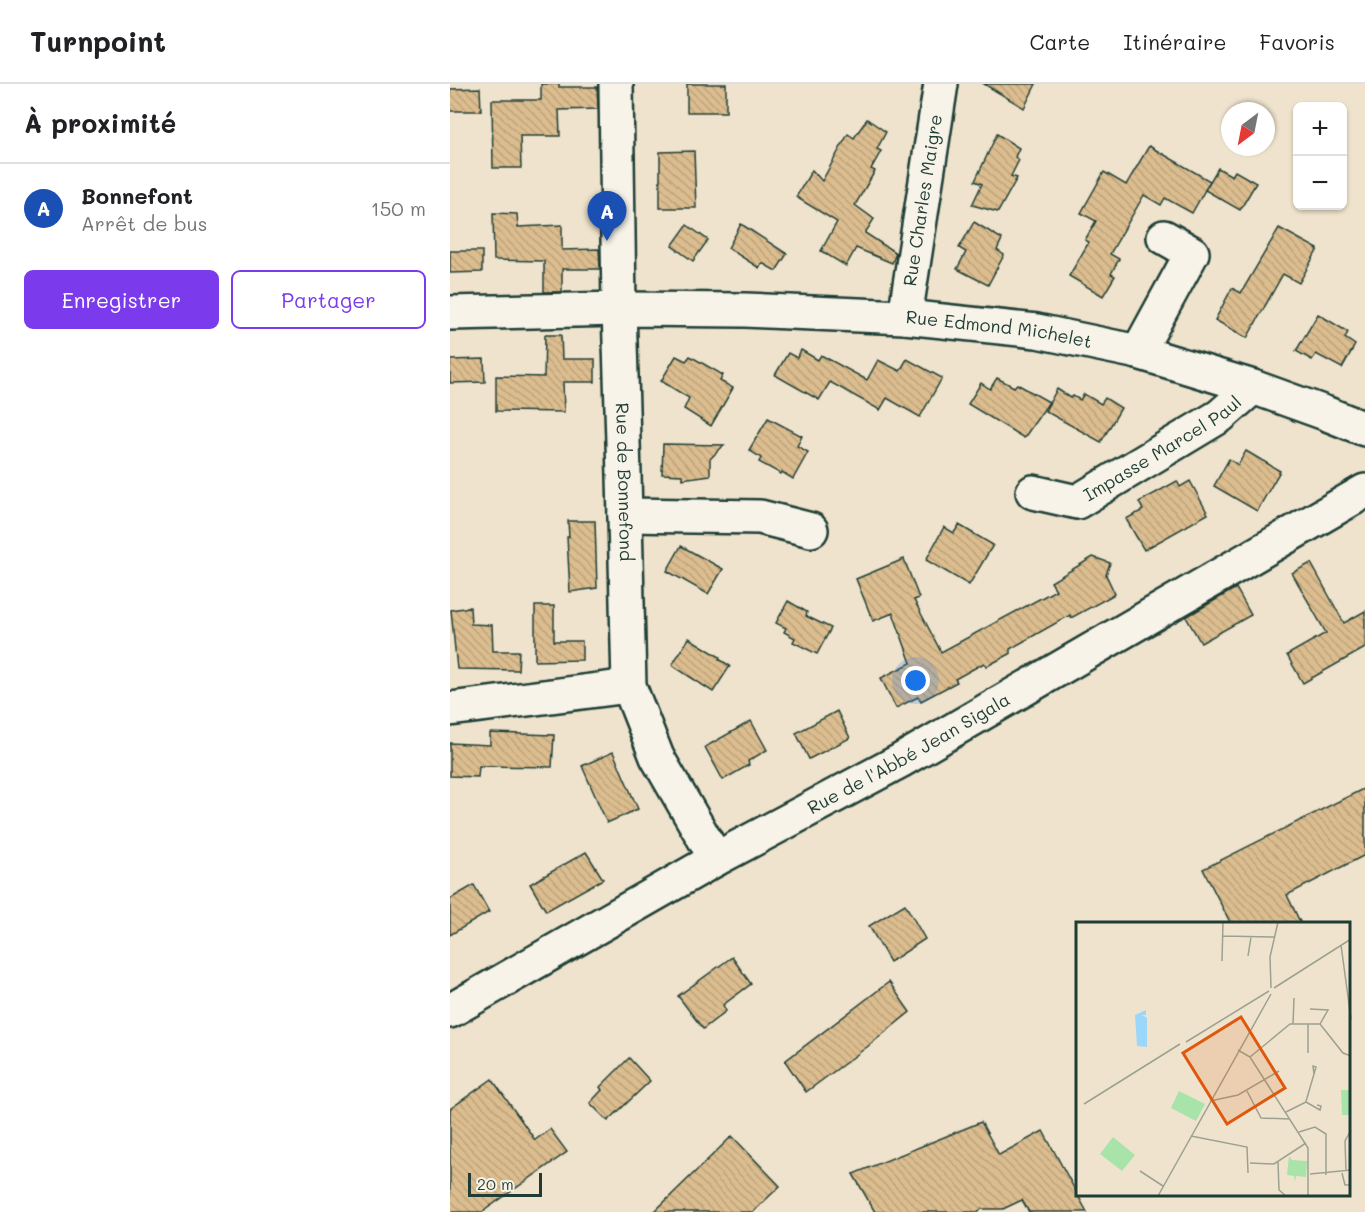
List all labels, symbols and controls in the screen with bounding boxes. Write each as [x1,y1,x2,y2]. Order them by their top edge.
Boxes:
text: Turnpoint [30,23,166,59]
text: Carte [1029,28,1090,55]
text: Itinéraire [1123,28,1226,55]
text: Favoris [1259,28,1335,55]
north arrow [1221,102,1275,156]
map controls [1293,102,1347,210]
button: + [1293,102,1347,156]
text: À proximité [24,106,176,140]
street label: Rue Charles Maigre [897,113,947,288]
button: − [1293,156,1347,210]
text: Bonnefont [81,181,193,210]
pin: A [588,192,626,241]
text: A [37,195,50,221]
text: 150 m [371,195,426,221]
text: Arrêt de bus [81,210,207,236]
button: Enregistrer [24,270,219,329]
button: Partager [231,270,426,329]
street label: Rue Edmond Michelet [905,304,1094,353]
street label: Impasse Marcel Paul [1079,390,1246,506]
street label: Rue de Bonnefond [611,402,639,562]
your location [901,666,930,695]
street label: Rue de l'Abbé Jean Sigala [803,687,1014,819]
inset map [1076,922,1350,1197]
scale bar [468,1170,542,1198]
text: 20 m [477,1173,514,1194]

